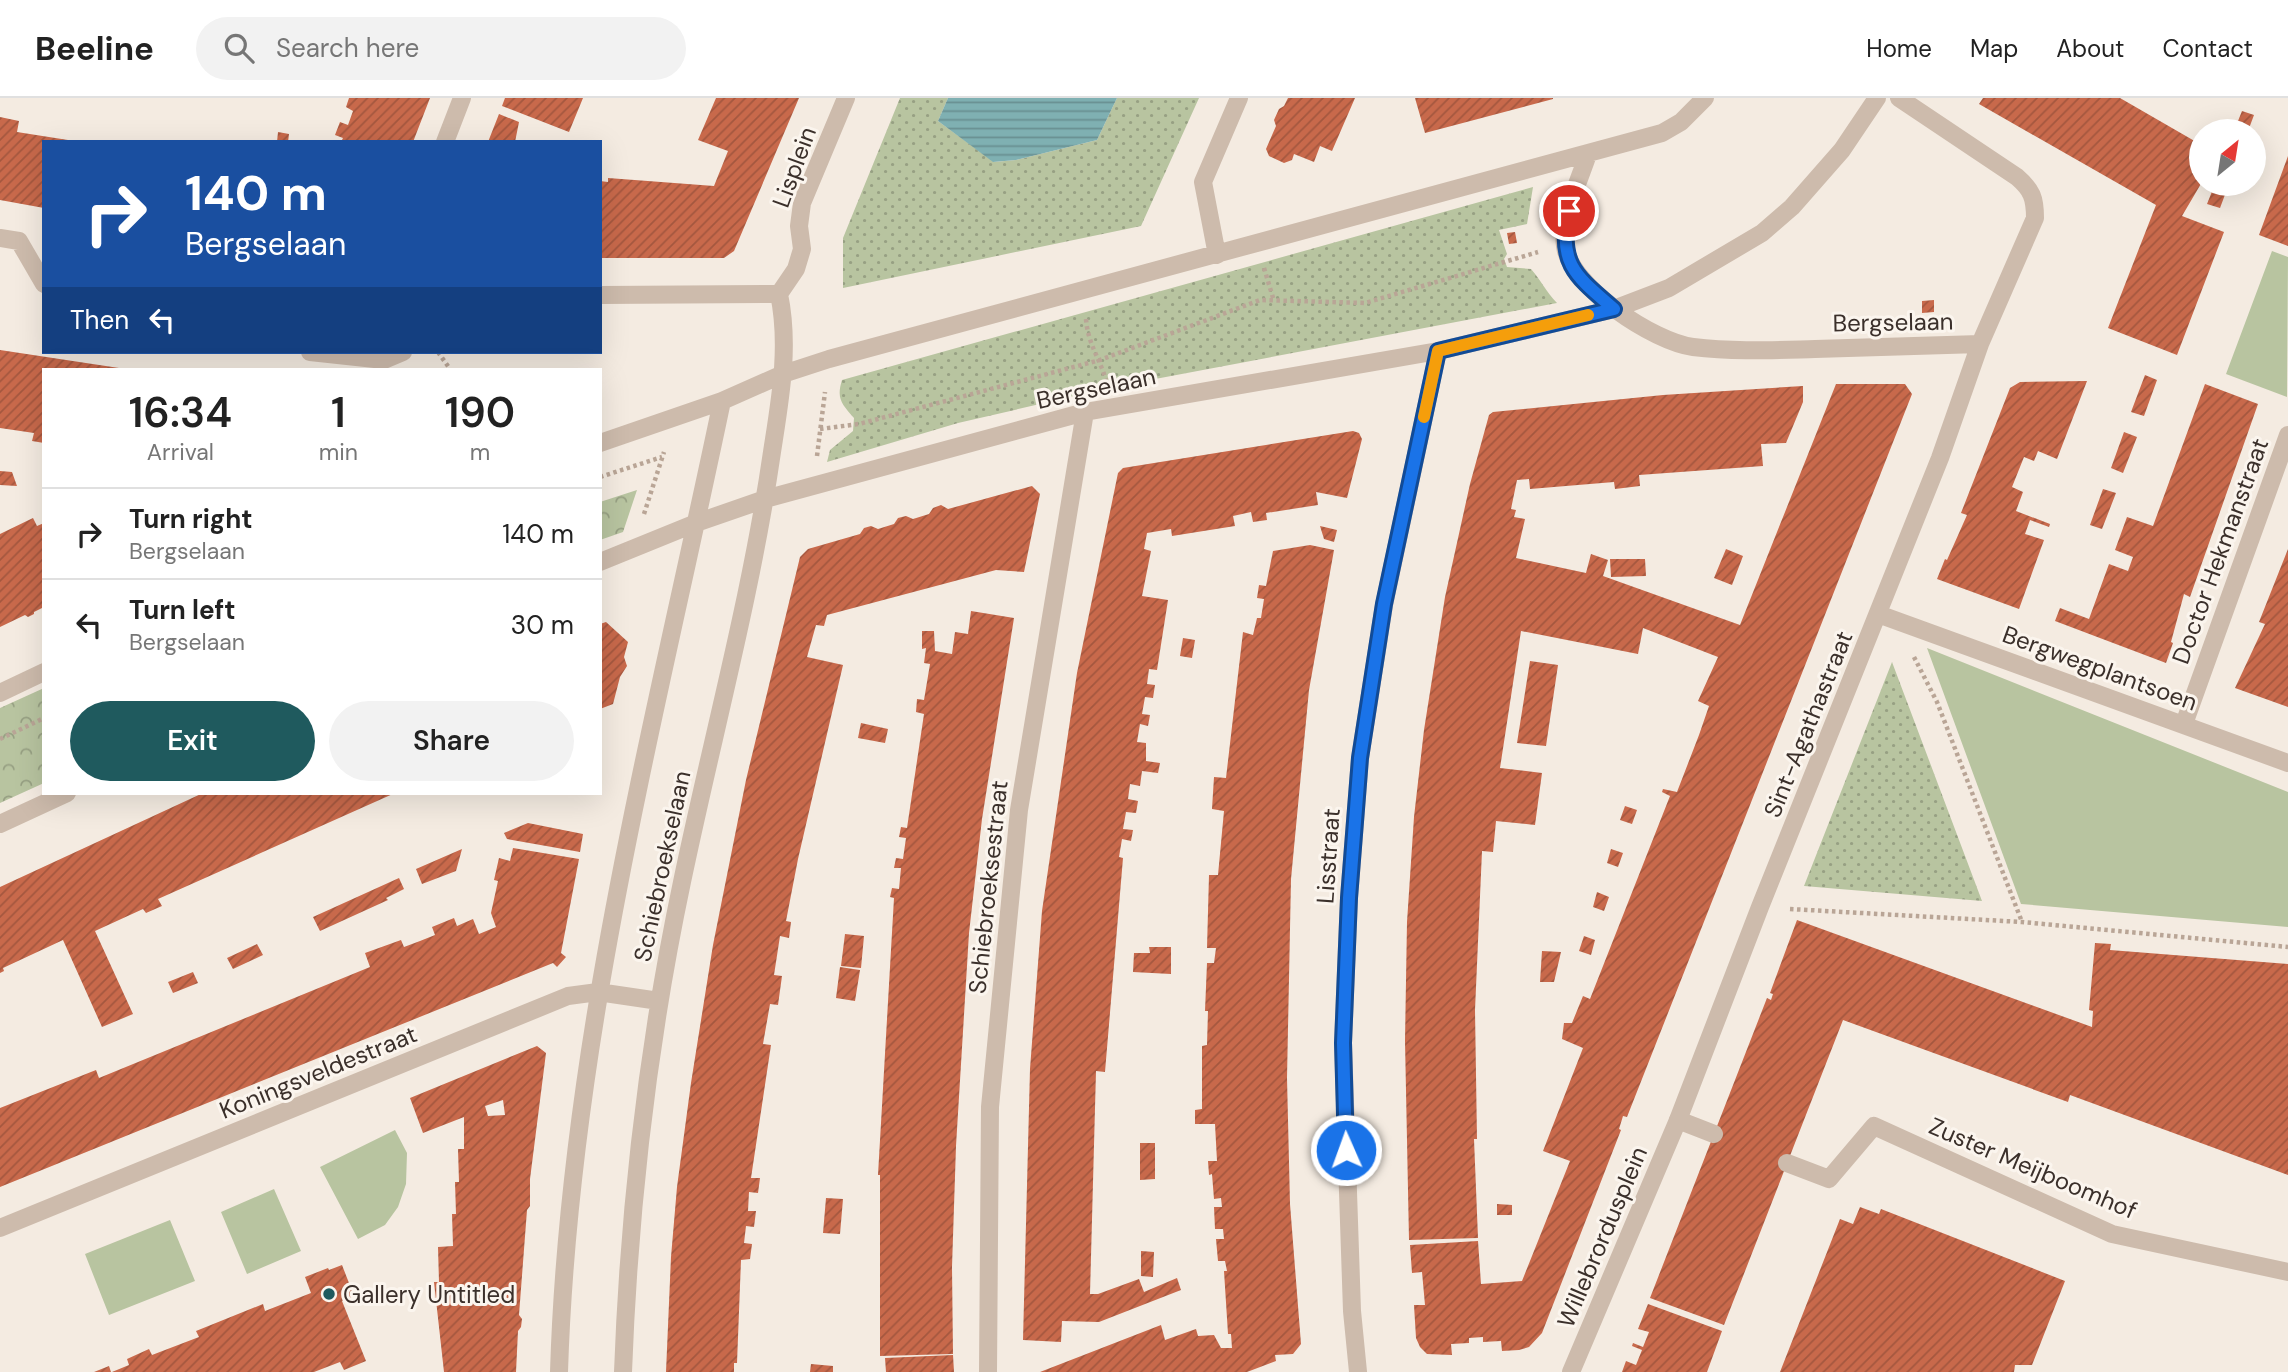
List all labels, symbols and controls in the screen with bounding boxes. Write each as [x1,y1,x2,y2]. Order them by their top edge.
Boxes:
search box [196,17,686,80]
text: Beeline [35,27,154,70]
icon: search [220,29,258,67]
text: Search here [276,31,419,65]
text: Home [1866,33,1932,64]
text: Map [1970,33,2018,64]
text: About [2056,33,2125,64]
text: Contact [2163,33,2253,64]
north arrow [2189,119,2266,196]
map controls [2189,119,2266,196]
street label: Lisplein [765,122,823,212]
text: 140 m [185,161,327,225]
icon: right [70,168,161,259]
pin [1539,181,1599,241]
icon: arrive [1550,192,1588,230]
text: Bergselaan [185,223,346,265]
icon: left [143,301,181,339]
text: Then [70,303,129,337]
street label: Bergselaan [1832,305,1954,339]
street label: Bergselaan [1034,360,1158,416]
text: 16:34 [129,385,232,440]
text: 1 [331,385,346,440]
text: 190 [445,385,515,440]
street label: Doctor Hekmanstraat [2165,434,2275,668]
text: Arrival [147,437,214,467]
text: min [319,437,358,467]
text: m [470,437,490,467]
text: Turn right [129,502,253,536]
icon: right [70,515,108,553]
text: 140 m [502,517,574,551]
text: Bergselaan [129,536,245,566]
text: Turn left [129,593,236,627]
icon: left [70,606,108,644]
text: 30 m [511,608,574,642]
street label: Bergwegplantsoen [1998,618,2202,718]
street label: Sint-Agathastraat [1756,626,1860,822]
text: Bergselaan [129,627,245,657]
button: Exit [70,701,315,781]
button: Share [329,701,574,781]
street label: Schiebroekselaan [627,768,697,964]
street label: Schiebroeksestraat [961,779,1015,995]
street label: Lisstraat [1309,807,1347,905]
street label: Koningsveldestraat [215,1018,421,1126]
street label: Zuster Meijboomhof [1924,1110,2142,1226]
position arrow [1309,1113,1383,1187]
street label: Willebrordusplein [1550,1142,1654,1332]
place label: Gallery Untitled [343,1279,515,1310]
marker: Gallery Untitled [321,1286,337,1302]

